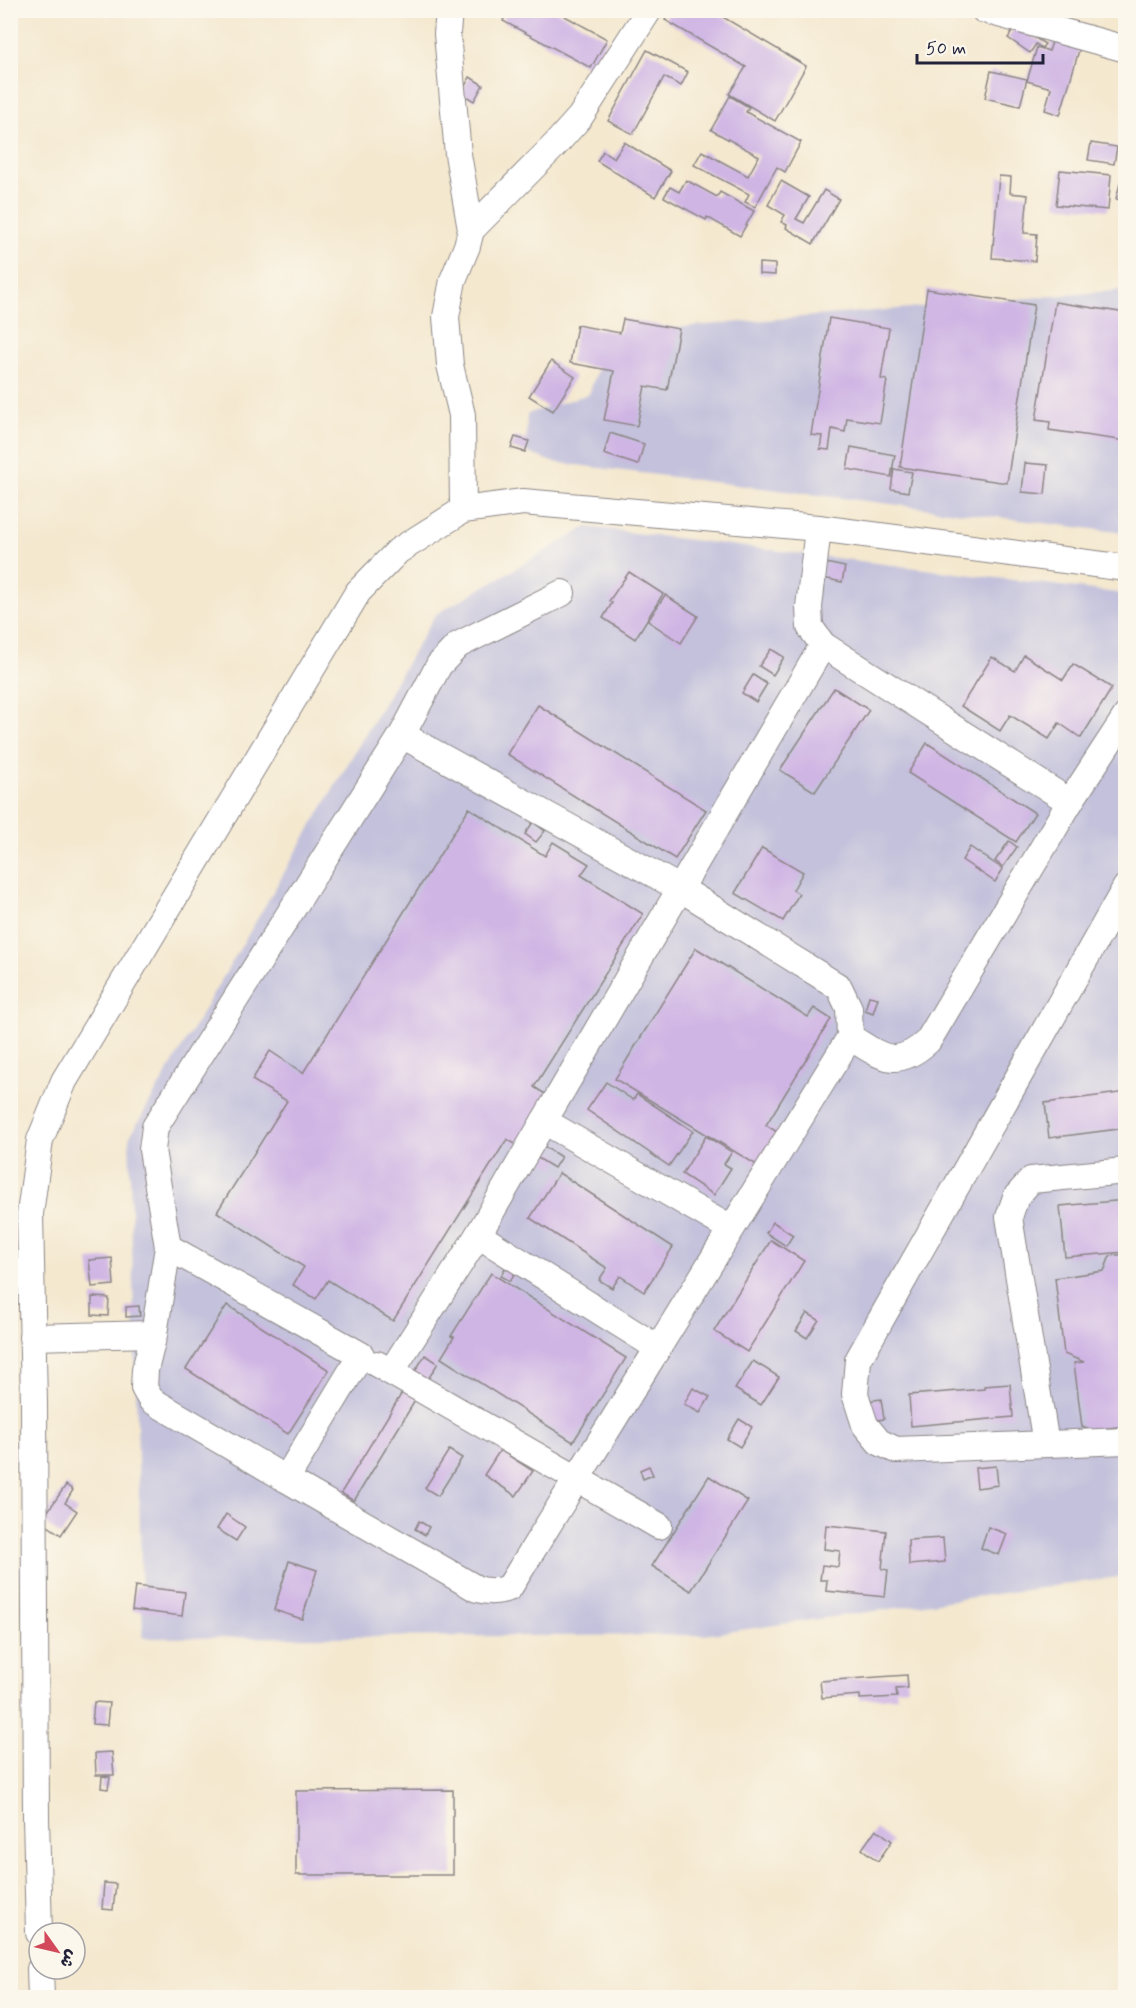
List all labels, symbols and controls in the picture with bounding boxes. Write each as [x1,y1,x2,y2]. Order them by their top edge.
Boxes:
scale bar [917,27,1043,65]
text: 50 m [926,37,966,61]
north arrow [27,1921,87,1981]
text: ش [55,1945,82,1972]

